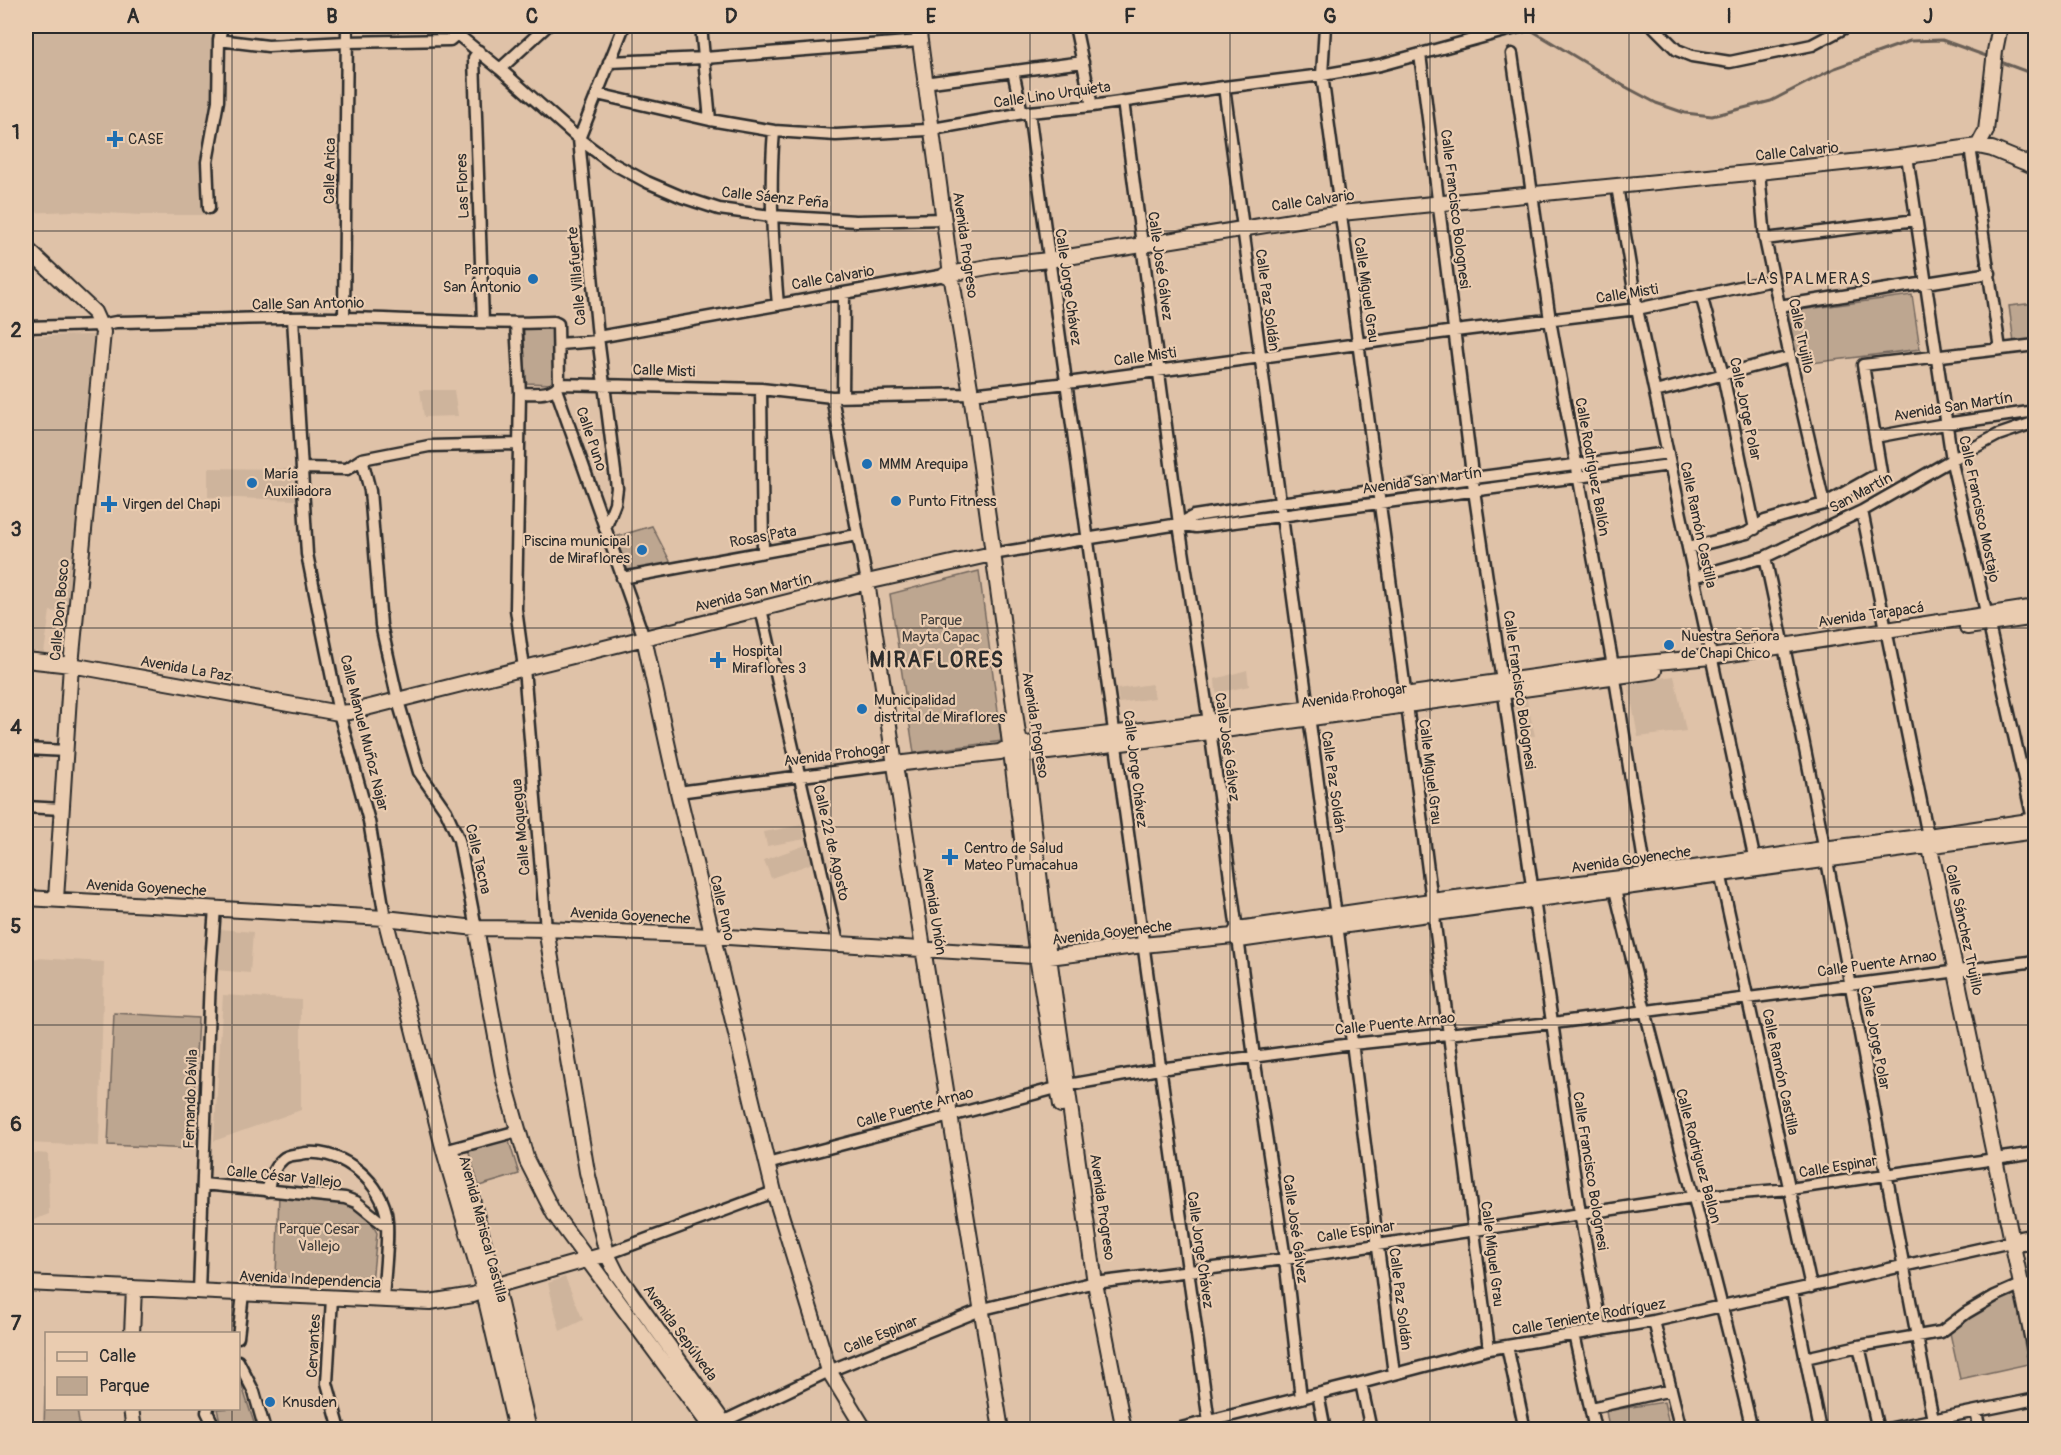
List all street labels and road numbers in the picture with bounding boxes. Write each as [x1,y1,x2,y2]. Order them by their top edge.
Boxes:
street label: Calle Lino Urquieta [992,77,1112,113]
street label: Calle Francisco Bolognesi [1436,128,1474,290]
street label: Calle Arica [320,138,340,204]
street label: Calle Calvario [1754,138,1840,166]
street label: Las Flores [452,153,474,219]
street label: Calle Sáenz Peña [720,183,830,213]
street label: Calle Calvario [1270,186,1356,216]
street label: Avenida Progreso [948,191,982,299]
street label: Calle José Gálvez [1143,210,1177,322]
street label: Calle Villafuerte [563,225,591,326]
street label: Calle Jorge Chávez [1050,227,1086,347]
street label: Calle Miguel Grau [1349,236,1383,344]
street label: Calle Paz Soldán [1250,248,1284,352]
street label: Calle Calvario [790,261,876,295]
street label: Calle Misti [1594,280,1660,308]
street label: Calle San Antonio [252,294,364,314]
street label: Calle Trujillo [1784,297,1818,375]
street label: Calle Misti [1113,343,1178,371]
street label: Calle Jorge Polar [1725,356,1765,463]
street label: Calle Misti [632,360,696,382]
street label: Avenida San Martín [1892,388,2014,426]
street label: Calle Rodríguez Ballón [1570,396,1614,538]
street label: Calle Puno [571,404,611,474]
street label: Calle Francisco Mostajo [1954,434,2004,584]
street label: Calle Ramón Castilla [1675,460,1721,590]
street label: Avenida San Martín [1361,463,1483,499]
street label: San Martín [1826,468,1896,518]
street label: Rosas Pata [728,522,798,552]
street label: Calle Don Bosco [46,558,74,662]
street label: Avenida San Martín [692,569,814,617]
street label: Avenida Tarapacá [1817,598,1925,632]
street label: Calle Francisco Bolognesi [1498,609,1540,771]
street label: Avenida La Paz [139,652,233,686]
street label: Calle Manuel Muñoz Najar [335,653,393,814]
street label: Avenida Progreso [1017,671,1053,779]
street label: Avenida Prohogar [1299,679,1409,713]
street label: Calle José Gálvez [1210,691,1244,803]
street label: Calle Jorge Chávez [1118,709,1152,829]
street label: Calle Miguel Grau [1414,718,1446,826]
street label: Calle Paz Soldán [1316,730,1350,834]
street label: Avenida Prohogar [783,739,892,771]
street label: Calle Moquegua [507,778,535,876]
street label: Calle 22 de Agosto [808,783,854,903]
street label: Calle Tacna [461,822,495,896]
street label: Avenida Goyeneche [1570,842,1693,878]
street label: Calle Sánchez Trujillo [1941,863,1987,997]
street label: Avenida Unión [918,865,950,957]
street label: Calle Puno [705,873,739,943]
street label: Avenida Goyeneche [85,875,207,901]
street label: Avenida Goyeneche [569,903,691,929]
street label: Avenida Goyeneche [1051,916,1174,950]
street label: Calle Puente Arnao [1816,946,1938,982]
street label: Calle Jorge Polar [1856,985,1894,1092]
street label: Calle Ramón Castilla [1757,1007,1803,1137]
street label: Calle Puente Arnao [1334,1008,1456,1040]
street label: Fernando Dávila [180,1049,202,1149]
street label: Calle Puente Arnao [854,1083,976,1133]
street label: Calle Rodriguez Ballon [1671,1087,1725,1225]
street label: Calle Francisco Bolognesi [1568,1090,1612,1252]
street label: Calle Espinar [1798,1151,1879,1183]
street label: Avenida Progreso [1085,1153,1119,1261]
street label: Avenida Mariscal Castilla [454,1154,512,1304]
street label: Calle César Vallejo [226,1162,342,1192]
street label: Calle José Gálvez [1278,1173,1312,1285]
street label: Calle Jorge Chávez [1182,1190,1218,1310]
street label: Calle Miguel Grau [1476,1200,1508,1308]
street label: Calle Espinar [1316,1216,1397,1248]
street label: Calle Paz Soldán [1384,1247,1416,1351]
street label: Avenida Independencia [239,1267,381,1293]
street label: Avenida Sepúlveda [639,1281,721,1385]
street label: Calle Teniente Rodríguez [1511,1294,1668,1340]
street label: Calle Espinar [841,1311,922,1359]
street label: Cervantes [303,1313,325,1378]

